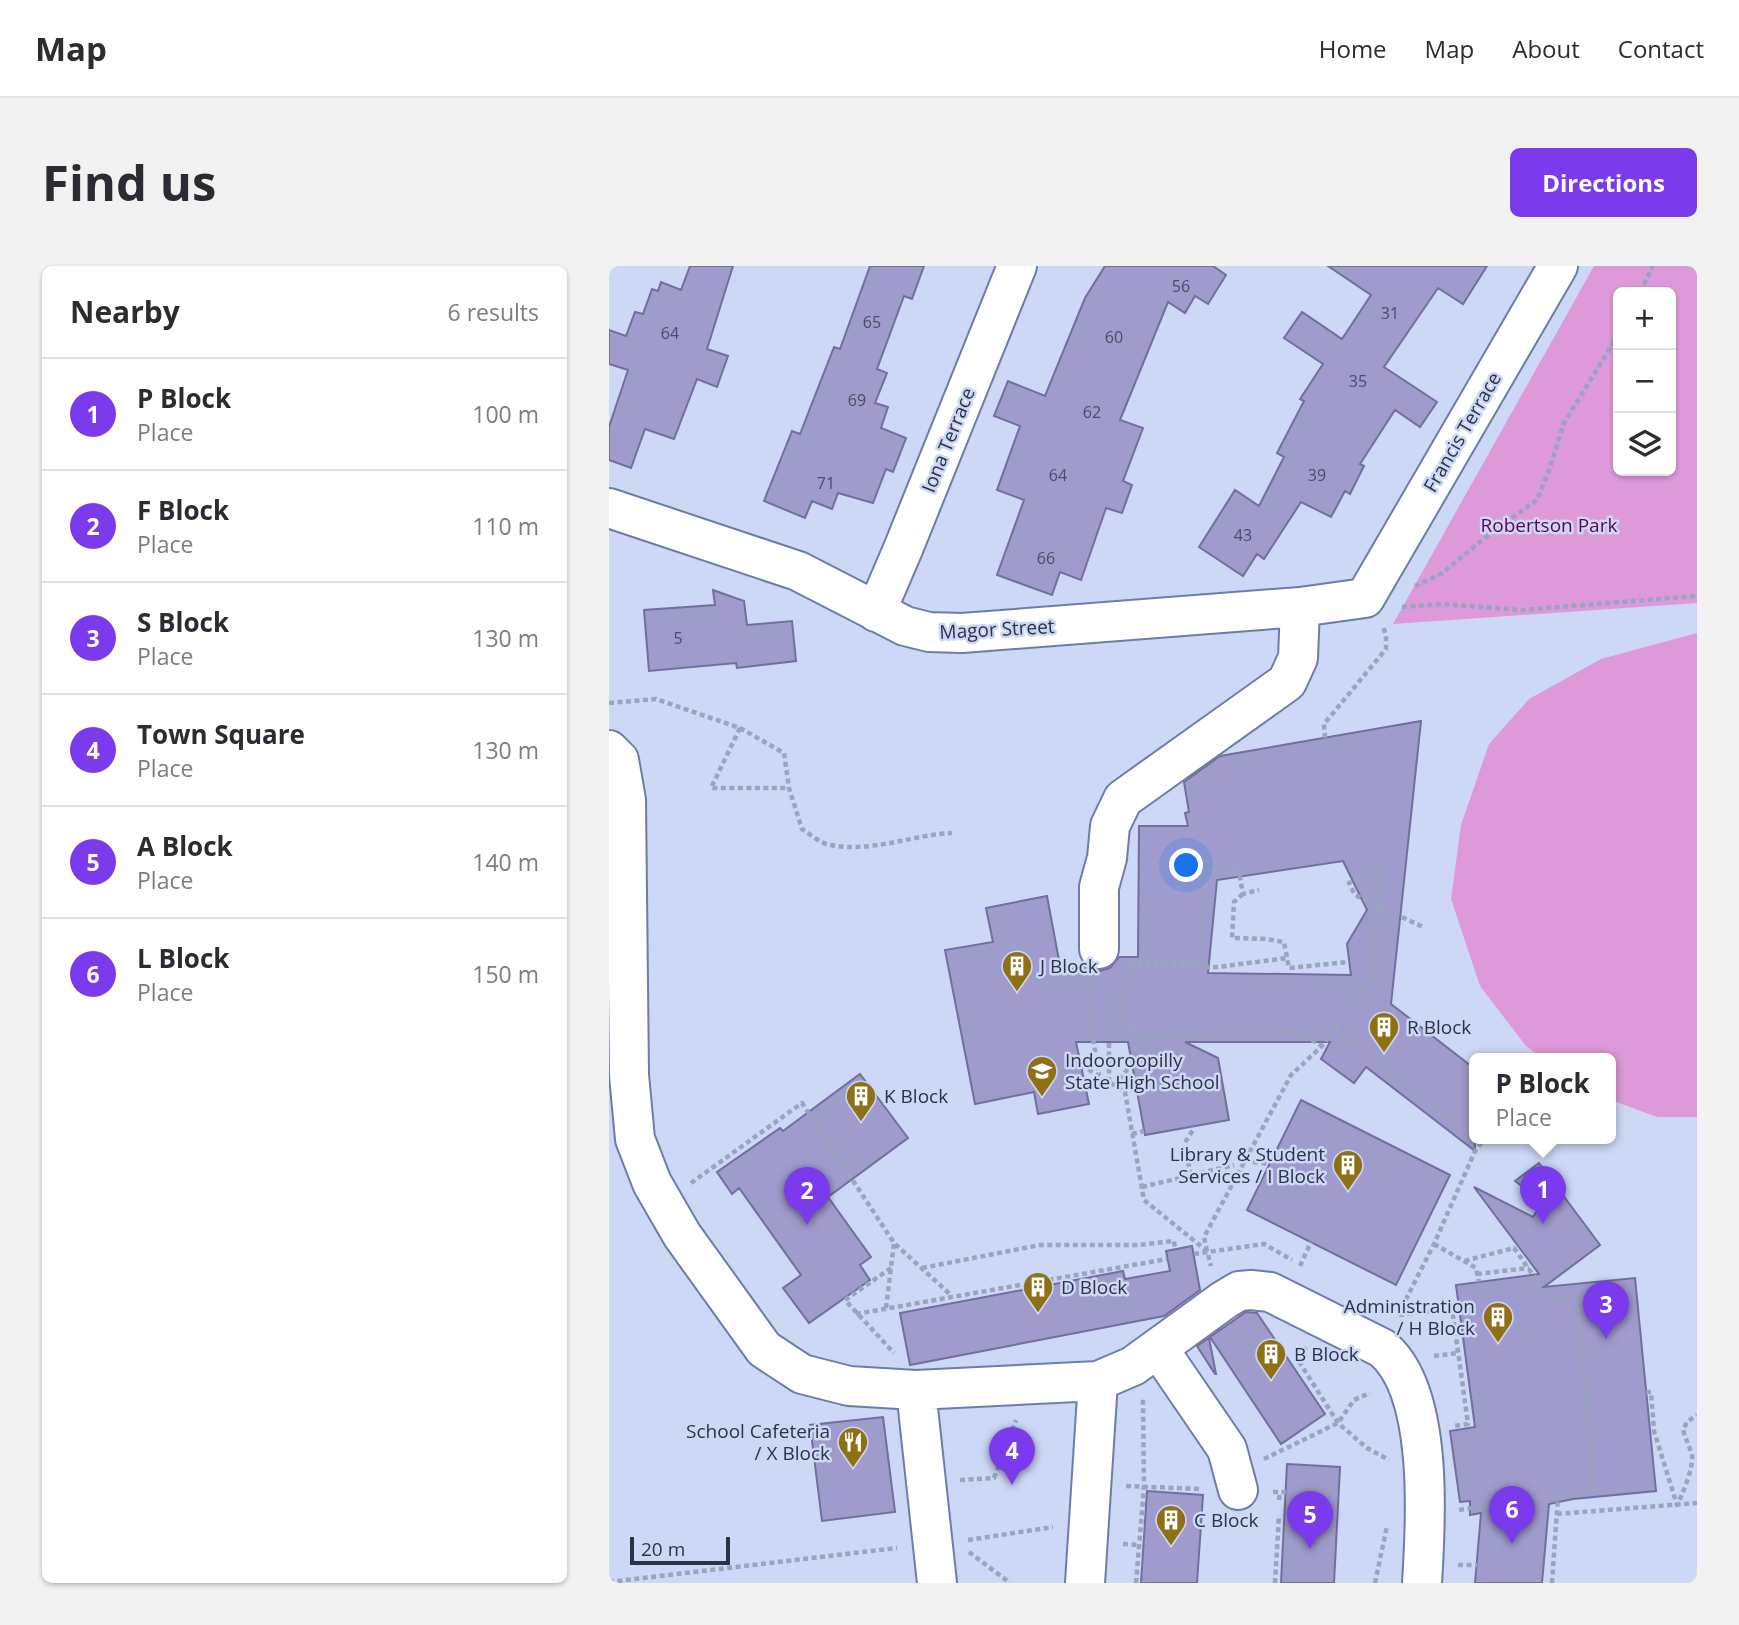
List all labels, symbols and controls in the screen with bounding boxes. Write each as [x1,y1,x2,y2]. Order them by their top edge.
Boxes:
text: Map [35,26,107,71]
text: Home [1319,32,1387,65]
text: Map [1425,32,1474,65]
text: About [1512,32,1580,65]
text: Contact [1618,32,1704,65]
button: Directions [1510,148,1697,217]
text: Find us [42,149,216,215]
house number: 56 [1172,275,1190,297]
map controls [1613,287,1676,476]
button: + [1613,287,1676,350]
text: Nearby [70,291,180,332]
text: 6 results [448,296,539,328]
house number: 31 [1381,302,1399,324]
house number: 65 [863,311,881,333]
house number: 64 [661,322,679,344]
house number: 60 [1105,326,1123,348]
button: − [1613,350,1676,413]
street label: Francis Terrace [1417,367,1507,497]
house number: 35 [1349,370,1367,392]
text: P Block [137,380,231,416]
street label: Iona Terrace [915,384,981,496]
house number: 69 [848,389,866,411]
text: 1 [86,398,100,430]
text: 100 m [472,398,539,430]
house number: 62 [1083,401,1101,423]
button: layers [1613,413,1676,476]
text: Place [137,416,193,448]
house number: 64 [1049,464,1067,486]
house number: 39 [1308,464,1326,486]
house number: 71 [817,472,835,494]
text: F Block [137,492,229,528]
text: 2 [86,510,100,542]
text: 110 m [472,510,539,542]
park label: Robertson Park [1481,512,1617,538]
house number: 43 [1234,524,1252,546]
text: Place [137,528,193,560]
house number: 66 [1037,547,1055,569]
text: S Block [137,604,229,640]
street label: Magor Street [939,613,1055,645]
text: 3 [86,622,100,654]
text: 130 m [472,622,539,654]
house number: 5 [673,627,683,649]
text: Place [137,640,193,672]
text: Town Square [137,716,305,752]
text: 4 [86,734,100,766]
text: 130 m [472,734,539,766]
text: Place [137,752,193,784]
text: A Block [137,828,233,864]
text: 5 [86,846,100,878]
text: 140 m [472,846,539,878]
your location [1169,848,1203,882]
text: Place [137,864,193,896]
text: L Block [137,940,229,976]
building icon: J Block [1000,949,1034,993]
place label: J Block [1038,953,1098,979]
text: 6 [86,958,100,990]
text: 150 m [472,958,539,990]
text: Place [137,976,193,1008]
building icon: R Block [1367,1010,1401,1054]
place label: R Block [1407,1014,1471,1040]
place label: Indooroopilly State High School [1065,1047,1220,1095]
popup [1469,1053,1616,1144]
school or university icon: Indooroopilly State High School [1025,1054,1059,1098]
text: P Block [1495,1065,1590,1101]
building icon: K Block [844,1079,878,1123]
place label: K Block [884,1083,948,1109]
text: Place [1495,1101,1552,1133]
place label: Library & Student Services / I Block [1170,1141,1325,1189]
building icon: Library & Student Services / I Block [1331,1148,1365,1192]
pin: 1 [1520,1166,1566,1224]
pin: 2 [784,1167,830,1225]
building icon: D Block [1021,1270,1055,1314]
place label: D Block [1061,1274,1127,1300]
pin: 3 [1583,1281,1629,1339]
place label: Administration / H Block [1344,1293,1475,1341]
building icon: Administration / H Block [1481,1300,1515,1344]
building icon: B Block [1254,1337,1288,1381]
place label: B Block [1294,1341,1359,1367]
place label: School Cafeteria / X Block [686,1418,830,1466]
restaurant icon: School Cafeteria / X Block [836,1425,870,1469]
pin: 4 [989,1427,1035,1485]
pin: 6 [1489,1486,1535,1544]
pin: 5 [1287,1491,1333,1549]
building icon: C Block [1154,1503,1188,1547]
place label: C Block [1194,1507,1259,1533]
scale bar [630,1534,730,1566]
text: 20 m [641,1536,685,1562]

